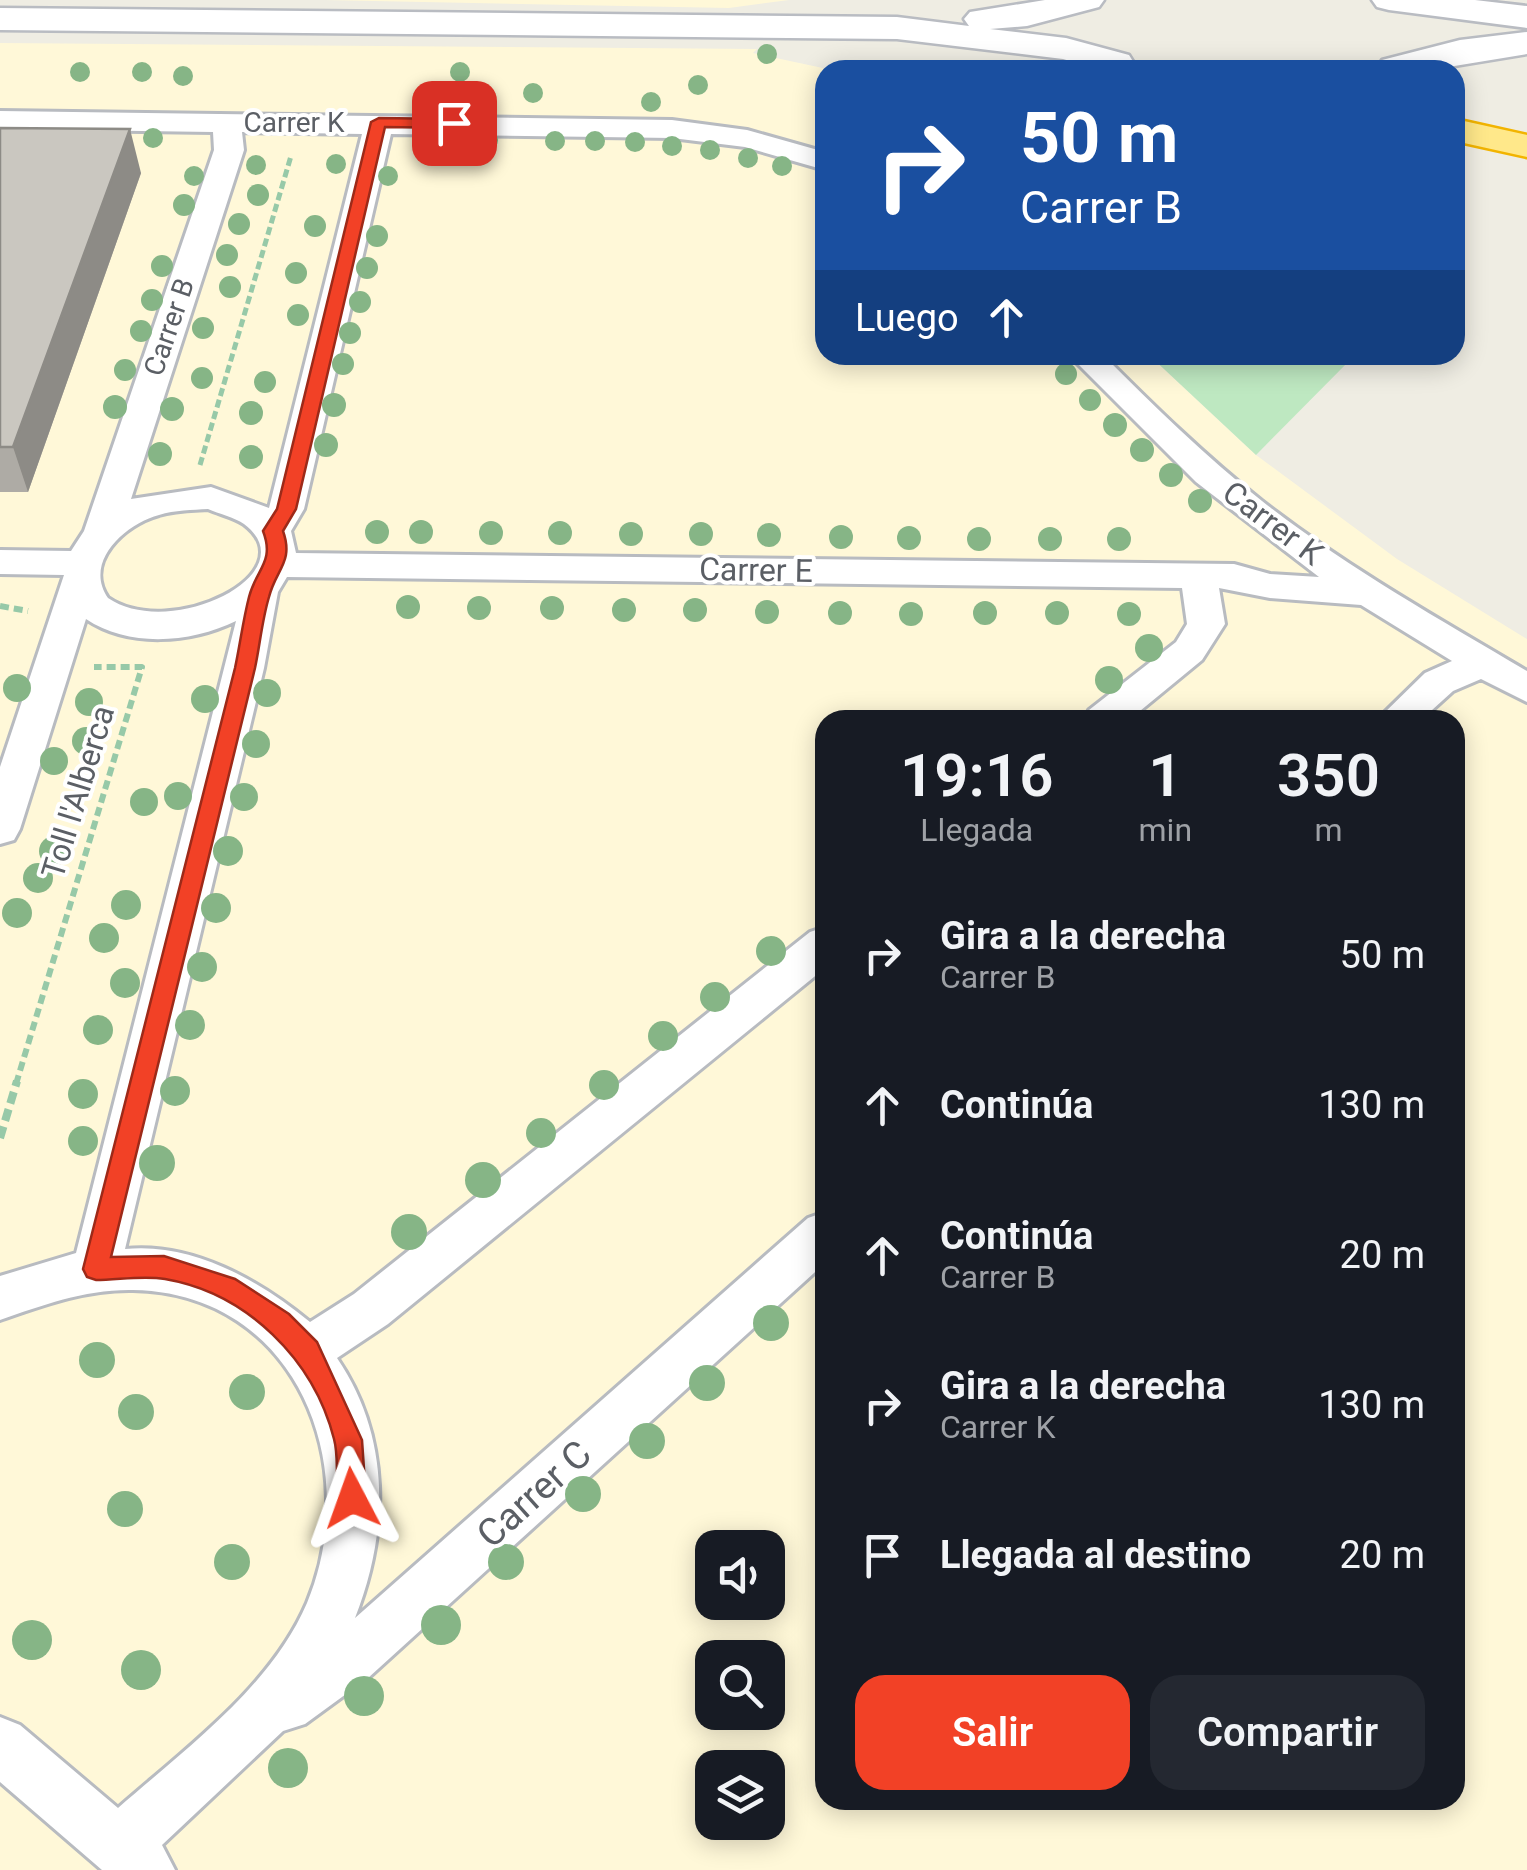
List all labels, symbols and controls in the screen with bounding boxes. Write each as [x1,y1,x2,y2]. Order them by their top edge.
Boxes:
pin [412,81,497,166]
icon: arrive [427,96,482,151]
text: 50 m [1020,97,1178,179]
icon: right [855,100,985,230]
street label: Carrer K [243,106,345,139]
text: Carrer B [1020,181,1182,234]
street label: Carrer B [137,274,201,380]
icon: ahead [979,290,1034,345]
text: Luego [855,296,959,340]
street label: Carrer K [1215,473,1331,573]
street label: Carrer E [699,550,813,590]
street label: Toll l'Alberca [34,701,122,883]
text: 19:16 [900,740,1054,811]
text: 1 [1148,740,1182,811]
text: 350 [1277,740,1380,811]
text: Llegada [920,811,1033,849]
text: min [1139,811,1192,849]
text: m [1314,811,1343,849]
text: Gira a la derecha [940,914,1226,958]
icon: right [855,928,910,983]
text: 50 m [1340,933,1425,977]
text: Carrer B [940,958,1055,996]
icon: ahead [855,1078,910,1133]
text: Continúa [940,1083,1093,1127]
text: 130 m [1318,1083,1425,1127]
text: Continúa [940,1214,1093,1258]
icon: ahead [855,1228,910,1283]
text: 20 m [1340,1233,1425,1277]
text: Carrer B [940,1258,1055,1296]
text: Gira a la derecha [940,1364,1226,1408]
icon: right [855,1378,910,1433]
text: 130 m [1318,1383,1425,1427]
text: Carrer K [940,1408,1055,1446]
street label: Carrer C [468,1431,600,1557]
position arrow [300,1446,404,1550]
icon: arrive [855,1528,910,1583]
map controls [695,1530,785,1840]
button: sound [695,1530,785,1620]
text: Llegada al destino [940,1533,1251,1577]
text: 20 m [1340,1533,1425,1577]
button: search [695,1640,785,1730]
button: Salir [855,1675,1130,1790]
button: Compartir [1150,1675,1425,1790]
button: layers [695,1750,785,1840]

